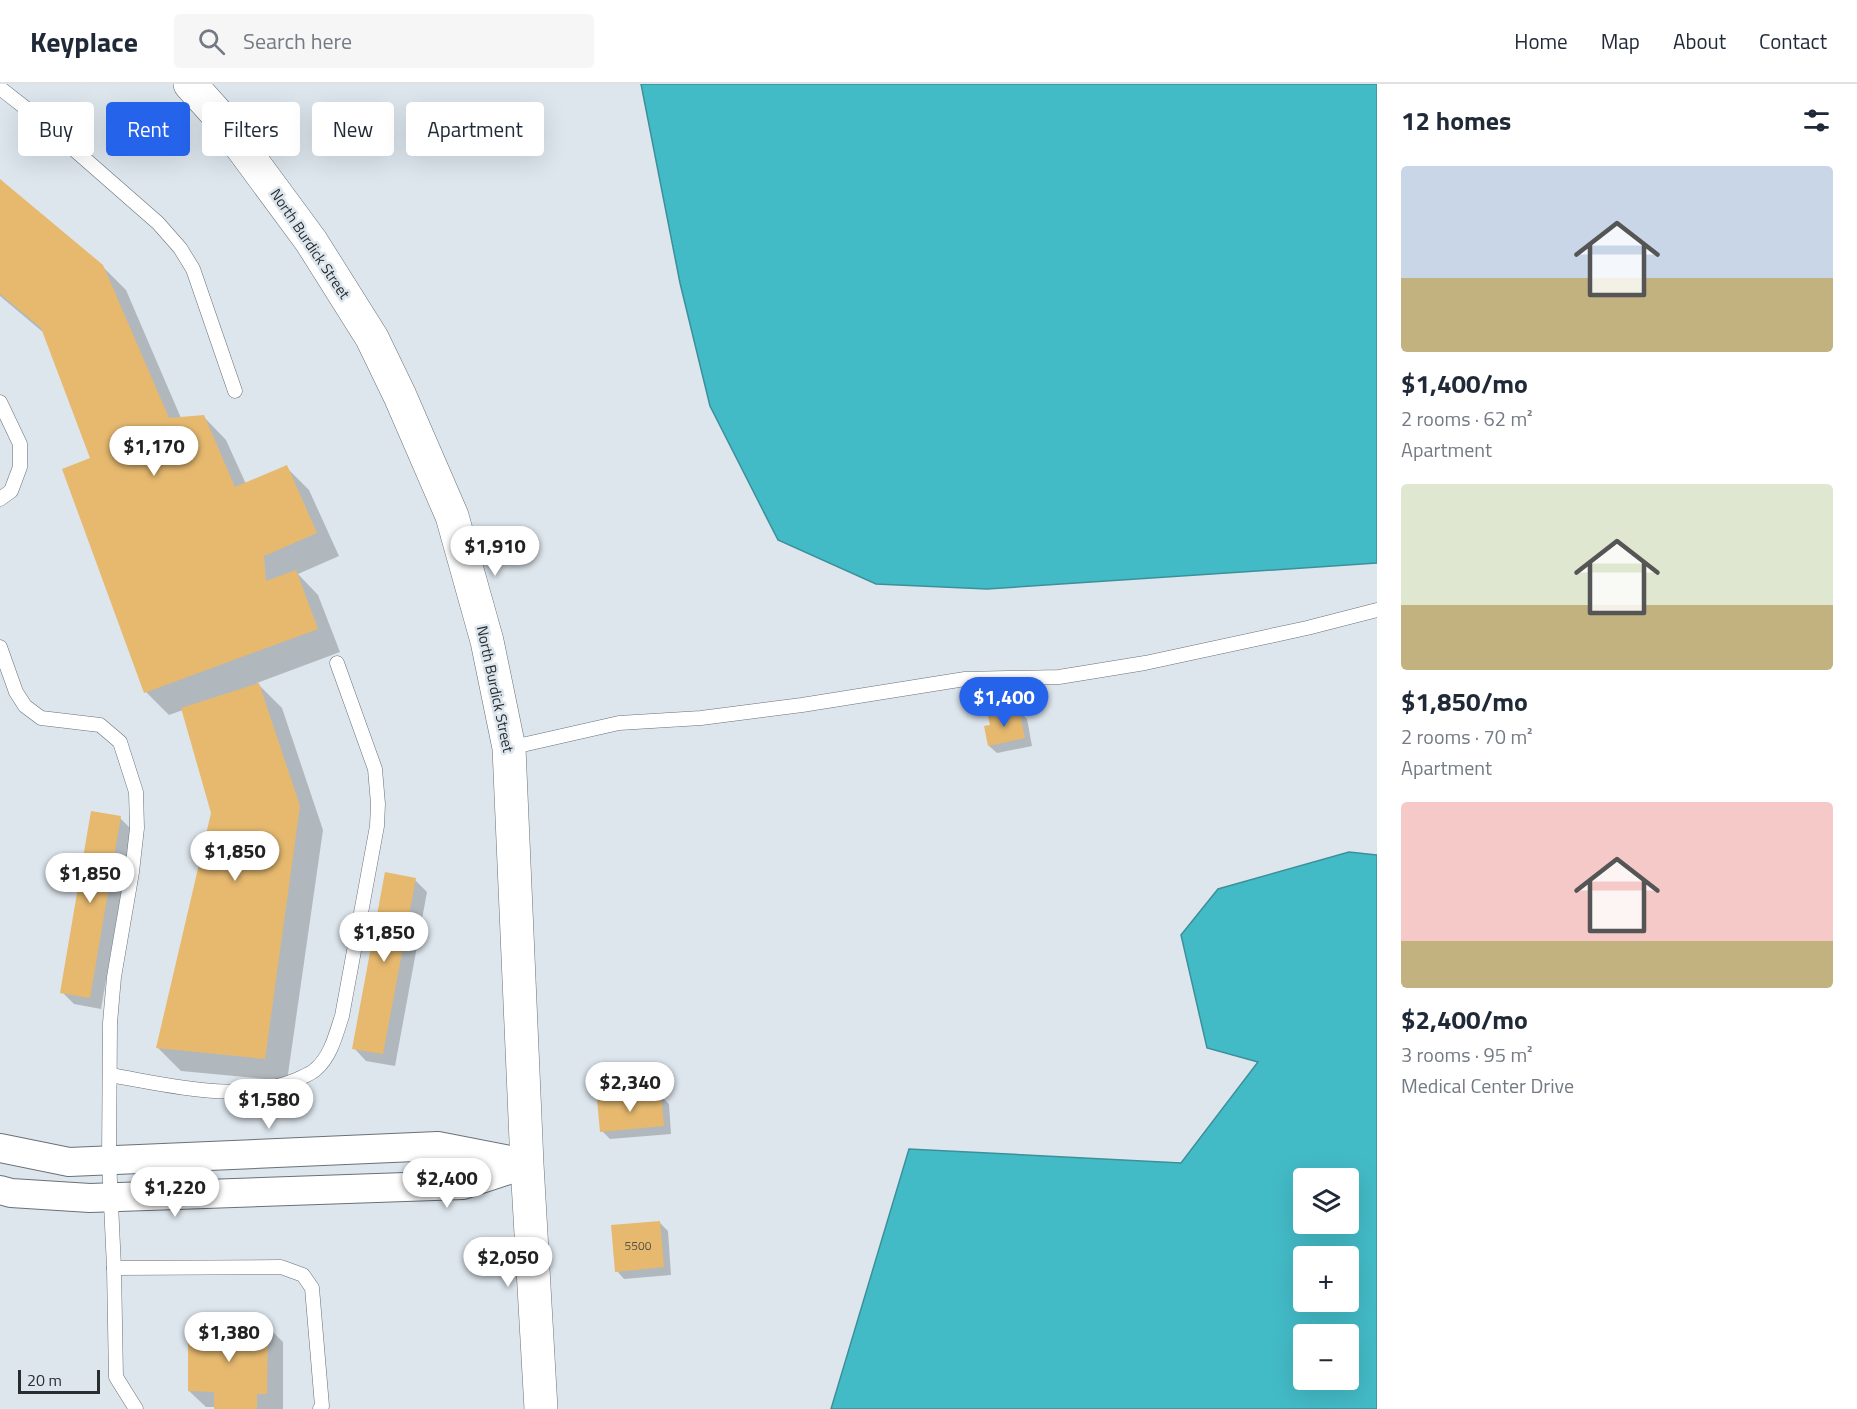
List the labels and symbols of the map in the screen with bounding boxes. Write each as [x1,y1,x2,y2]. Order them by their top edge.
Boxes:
street label: North Burdick Street [265,184,356,304]
pin: $1,170 [105,426,203,477]
pin: $1,910 [446,526,544,577]
street label: North Burdick Street [471,623,520,755]
pin: $1,400 [955,677,1053,728]
pin: $1,850 [186,831,284,882]
pin: $1,850 [41,853,139,904]
pin: $1,850 [335,912,433,963]
pin: $2,340 [581,1062,679,1113]
pin: $1,580 [220,1079,318,1130]
pin: $2,400 [398,1158,496,1209]
pin: $1,220 [126,1167,224,1218]
house number: 5500 [625,1236,652,1255]
pin: $2,050 [459,1237,557,1288]
pin: $1,380 [180,1312,278,1363]
scale bar [18,1367,100,1394]

